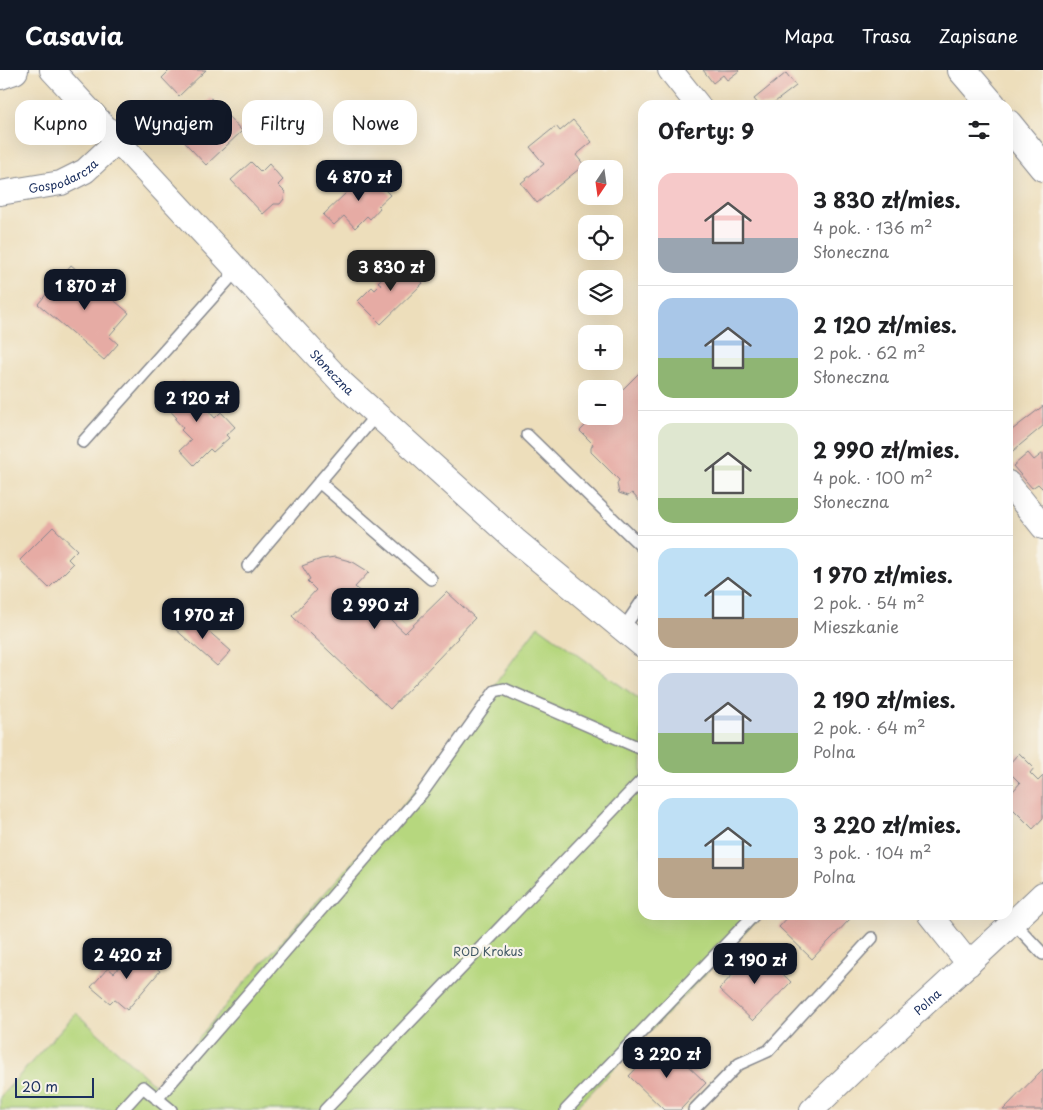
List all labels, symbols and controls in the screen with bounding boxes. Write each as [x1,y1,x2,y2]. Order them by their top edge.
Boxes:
text: Casavia [25,17,123,53]
text: Mapa [784,22,834,49]
text: Trasa [862,22,911,49]
text: Zapisane [939,22,1018,49]
chip: Kupno [15,100,106,145]
chip: Wynajem [116,100,232,145]
chip: Filtry [242,100,323,145]
chip: Nowe [333,100,417,145]
text: Oferty: 9 [658,114,754,146]
icon: filters [965,116,993,144]
street label: Gospodarcza [27,154,102,197]
pin: 4 870 zł [307,160,411,202]
north arrow [578,160,622,205]
map controls [578,160,623,425]
text: 4 870 zł [327,164,391,188]
text: 3 830 zł/mies. [813,183,960,215]
icon: home [698,193,758,253]
button: locate [578,215,623,260]
text: 4 pok. · 136 m² [813,215,933,239]
text: Słoneczna [813,239,889,263]
pin: 3 830 zł [339,250,443,292]
text: 3 830 zł [358,254,424,278]
pin: 1 870 zł [33,268,137,311]
button: layers [578,270,623,315]
text: 1 870 zł [55,273,115,297]
text: 2 120 zł/mies. [813,308,957,340]
icon: home [698,318,758,378]
button: + [578,325,623,370]
text: 2 pok. · 62 m² [813,340,925,364]
street label: Słoneczna [306,345,359,399]
text: Słoneczna [813,364,889,388]
pin: 2 120 zł [145,380,249,423]
button: − [578,380,623,425]
text: 2 120 zł [165,385,229,409]
text: 2 990 zł/mies. [813,433,960,465]
icon: home [698,443,758,503]
text: 4 pok. · 100 m² [813,465,933,489]
text: Słoneczna [813,489,889,513]
text: 1 970 zł/mies. [813,558,953,590]
icon: home [698,568,758,628]
pin: 2 990 zł [323,588,427,630]
text: 2 pok. · 54 m² [813,590,925,614]
text: 2 990 zł [342,592,408,616]
pin: 1 970 zł [151,598,255,640]
text: 1 970 zł [173,602,233,626]
text: Mieszkanie [813,614,899,638]
text: 2 190 zł/mies. [813,683,956,715]
icon: home [698,693,758,753]
text: 2 pok. · 64 m² [813,715,925,739]
text: Polna [813,739,855,763]
text: 3 220 zł/mies. [813,808,961,840]
icon: home [698,818,758,878]
text: 3 pok. · 104 m² [813,840,931,864]
text: Polna [813,864,855,888]
pin: 2 420 zł [75,938,179,980]
text: 2 420 zł [94,942,160,966]
park label: ROD Krokus [453,942,523,960]
pin: 2 190 zł [703,942,807,985]
text: 2 190 zł [724,947,786,971]
street label: Polna [909,984,945,1019]
pin: 3 220 zł [615,1036,719,1079]
text: 3 220 zł [634,1041,700,1065]
scale bar [15,1075,94,1098]
text: 20 m [22,1076,58,1097]

